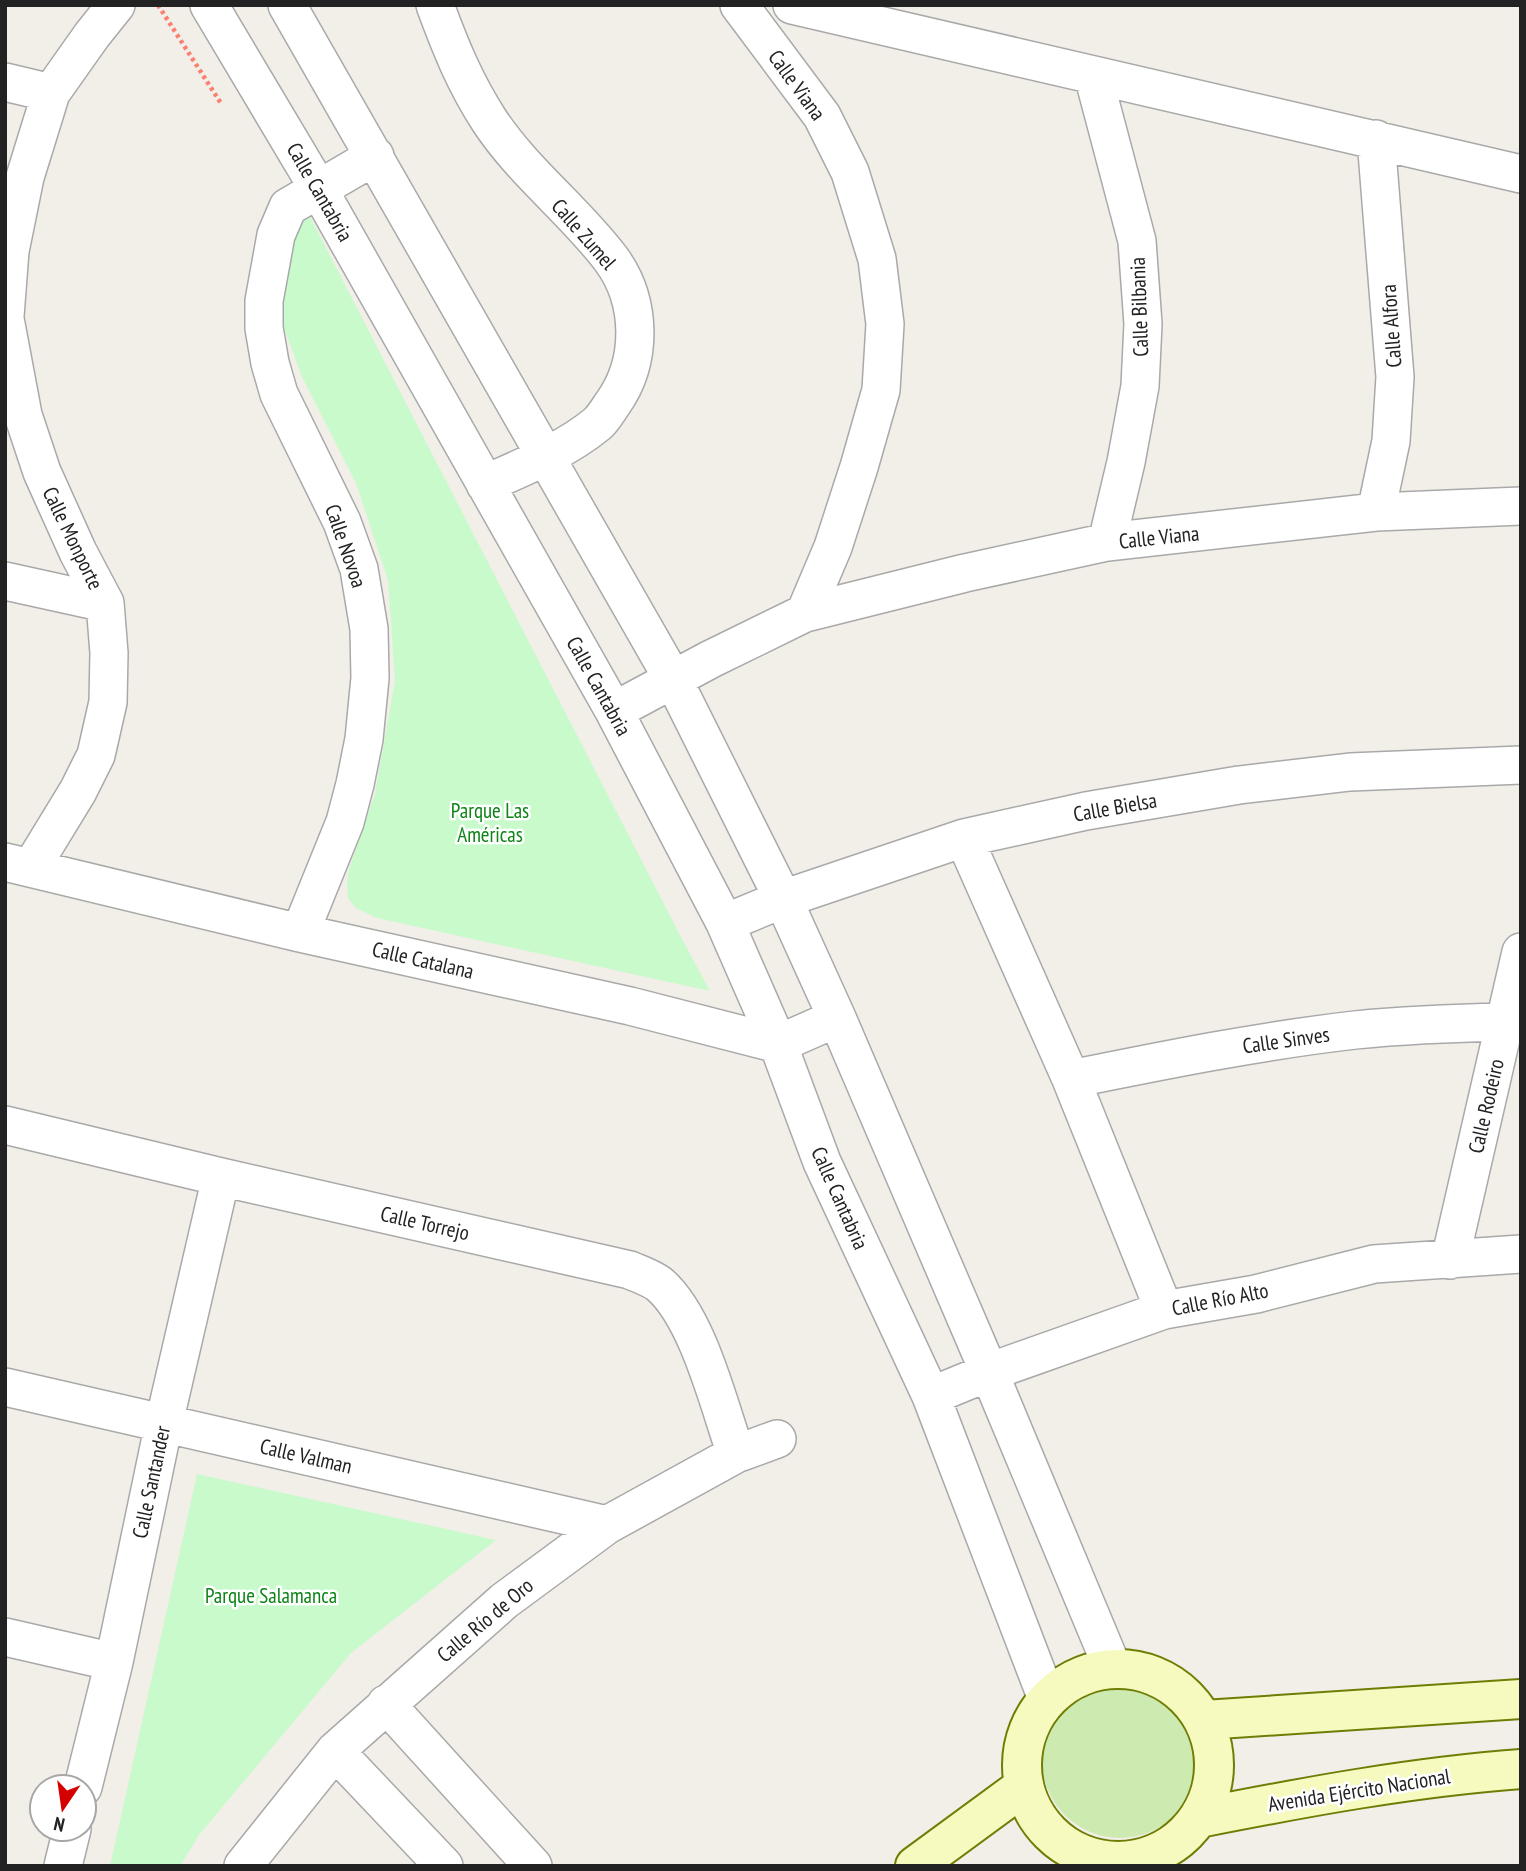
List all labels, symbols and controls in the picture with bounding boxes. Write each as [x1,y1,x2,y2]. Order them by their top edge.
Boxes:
street label: Calle Viana [762,45,832,125]
street label: Calle Cantabria [281,138,359,246]
street label: Calle Zumel [546,193,622,275]
street label: Calle Bilbania [1124,257,1154,357]
street label: Calle Alfora [1375,283,1407,369]
street label: Calle Monporte [37,482,109,594]
street label: Calle Novoa [319,501,373,591]
street label: Calle Viana [1118,519,1200,555]
street label: Calle Cantabria [561,632,637,740]
street label: Calle Bielsa [1071,786,1159,828]
park label: Parque Las Américas [451,797,529,848]
street label: Calle Catalana [370,935,476,985]
street label: Calle Sinves [1241,1021,1331,1059]
street label: Calle Rodeiro [1462,1056,1510,1156]
street label: Calle Cantabria [805,1142,875,1254]
street label: Calle Torrejo [378,1200,472,1246]
street label: Calle Río Alto [1169,1276,1271,1322]
street label: Calle Santander [126,1423,176,1541]
street label: Calle Valman [257,1432,355,1480]
street label: Calle Río de Oro [431,1572,539,1668]
park label: Parque Salamanca [205,1582,337,1609]
street label: Avenida Ejército Nacional [1266,1762,1452,1818]
north arrow [28,1773,98,1843]
text: N [51,1812,67,1837]

